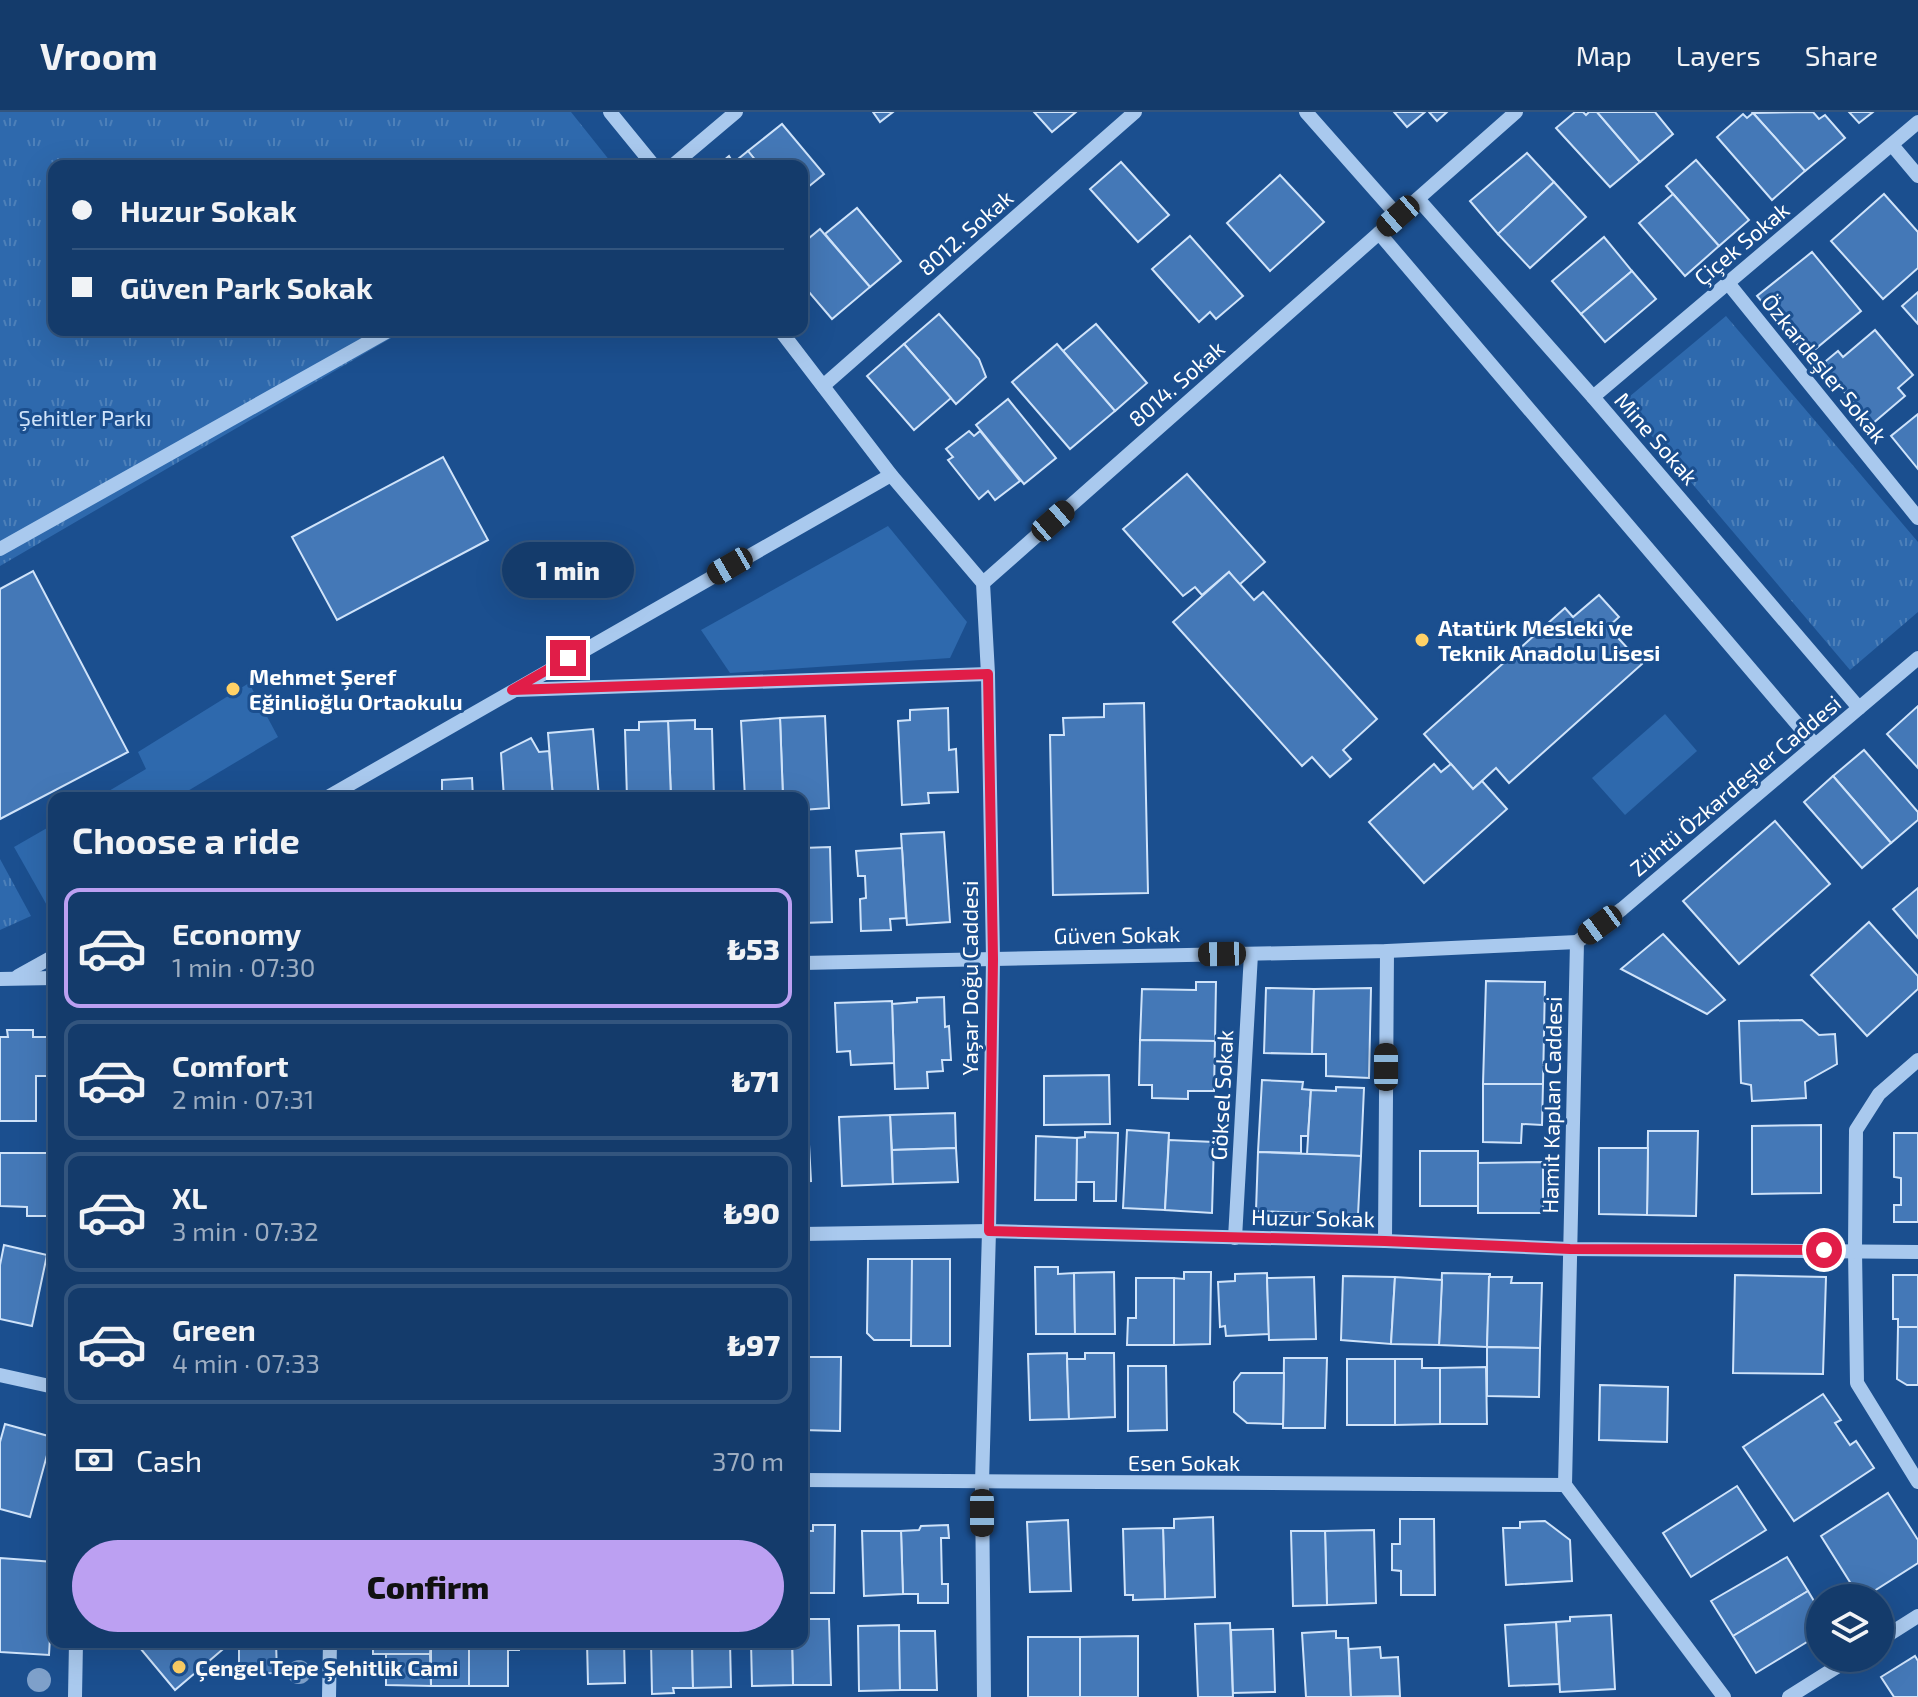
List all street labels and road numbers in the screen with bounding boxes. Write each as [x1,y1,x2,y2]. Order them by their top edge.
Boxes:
street label: 8012. Sokak [912,184,1018,280]
street label: Çiçek Sokak [1688,196,1795,292]
street label: Özkardeşler Sokak [1755,288,1893,449]
street label: 8014. Sokak [1123,334,1229,432]
street label: Mine Sokak [1610,387,1704,489]
street label: Zühtü Özkardeşler Caddesi [1624,689,1847,882]
street label: Yaşar Doğu Caddesi [956,881,984,1076]
street label: Güven Sokak [1053,920,1181,948]
street label: Hamit Kaplan Caddesi [1536,996,1566,1214]
street label: Göksel Sokak [1205,1029,1237,1161]
street label: Huzur Sokak [1251,1203,1375,1231]
street label: Esen Sokak [1128,1449,1240,1475]

